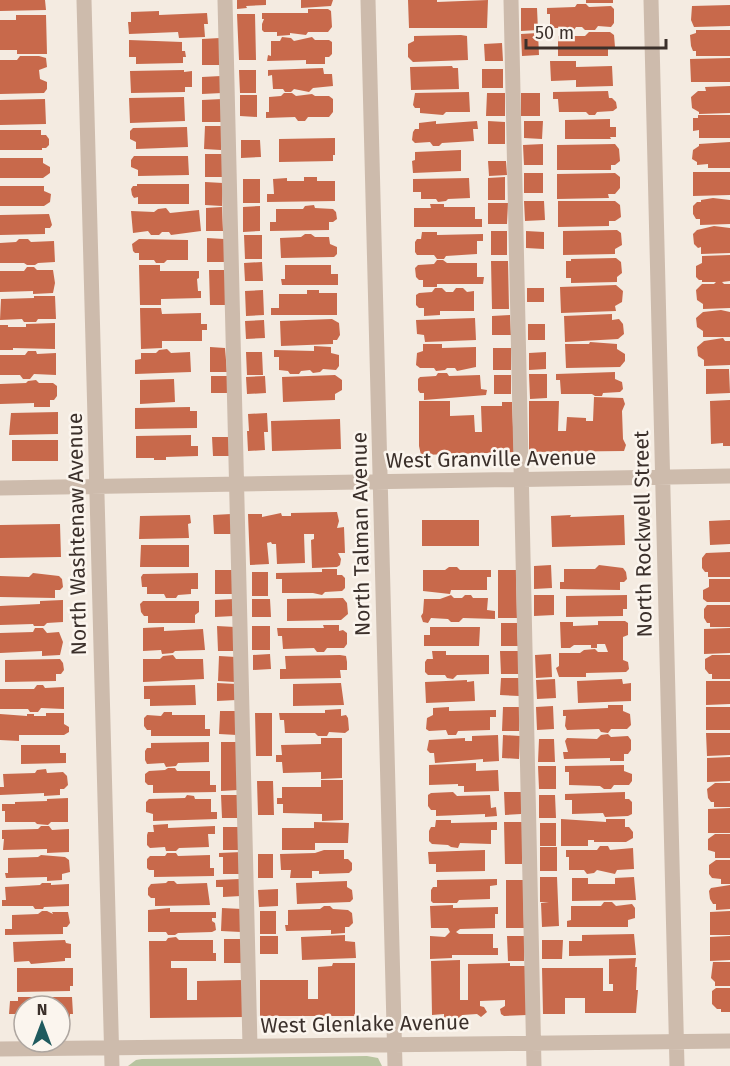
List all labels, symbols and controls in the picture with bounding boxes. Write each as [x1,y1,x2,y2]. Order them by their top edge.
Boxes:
scale bar [526,12,666,50]
text: 50 m [535,22,574,44]
street label: North Washtenaw Avenue [62,412,92,656]
street label: North Rockwell Street [628,430,658,638]
street label: North Talman Avenue [346,432,376,636]
street label: West Granville Avenue [385,444,597,474]
north arrow [12,994,72,1054]
text: N [37,1000,47,1019]
street label: West Glenlake Avenue [260,1009,470,1039]

